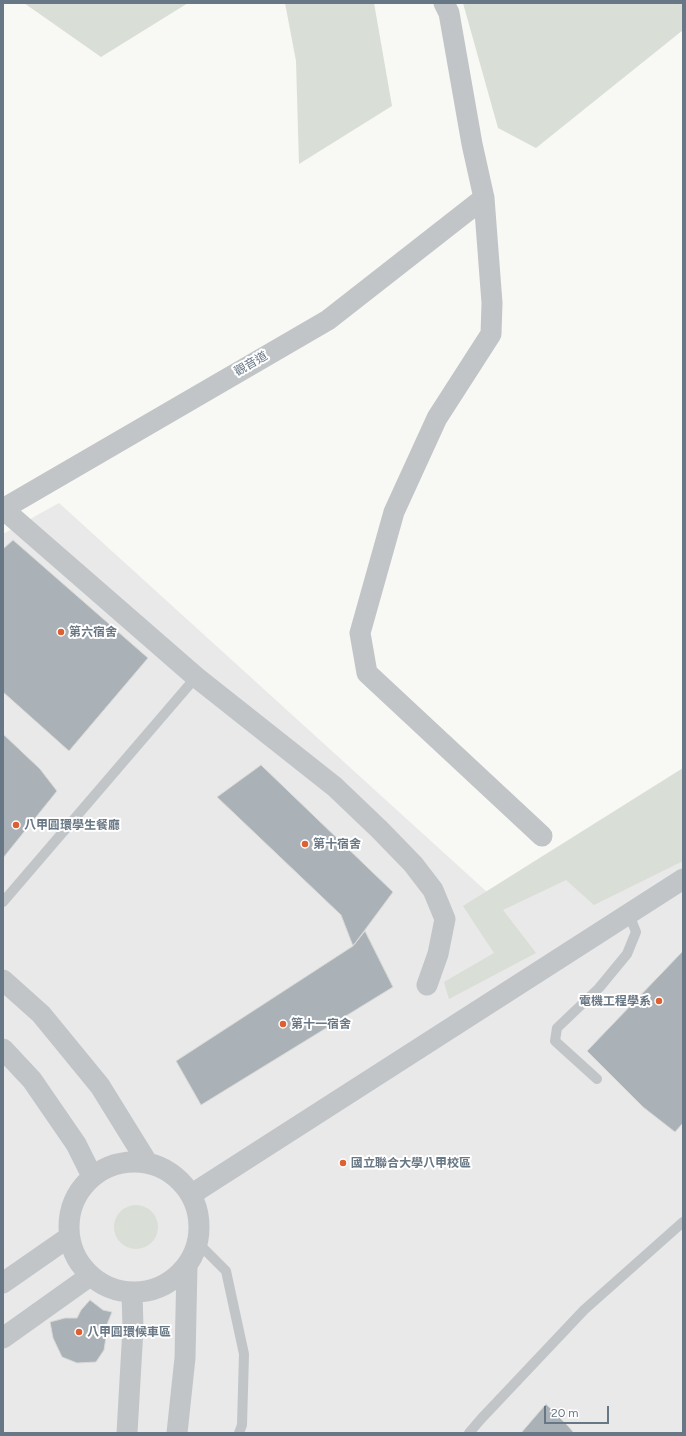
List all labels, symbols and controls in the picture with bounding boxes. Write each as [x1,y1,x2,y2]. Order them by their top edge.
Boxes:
street label: 觀音道 [232,349,270,379]
place label: 第六宿舍 [69,625,117,639]
marker: 第六宿舍 [56,627,66,637]
place label: 八甲圓環學生餐廳 [24,818,120,832]
marker: 八甲圓環學生餐廳 [11,820,21,830]
place label: 第十宿舍 [313,837,361,851]
marker: 第十宿舍 [300,839,310,849]
place label: 電機工程學系 [579,994,651,1008]
marker: 電機工程學系 [654,996,664,1006]
place label: 第十一宿舍 [291,1017,351,1031]
marker: 第十一宿舍 [278,1019,288,1029]
place label: 國立聯合大學八甲校區 [351,1156,471,1170]
marker: 國立聯合大學八甲校區 [338,1158,348,1168]
place label: 八甲圓環候車區 [87,1325,171,1339]
marker: 八甲圓環候車區 [74,1327,84,1337]
scale bar [546,1398,611,1424]
text: 20 m [551,1406,579,1420]

